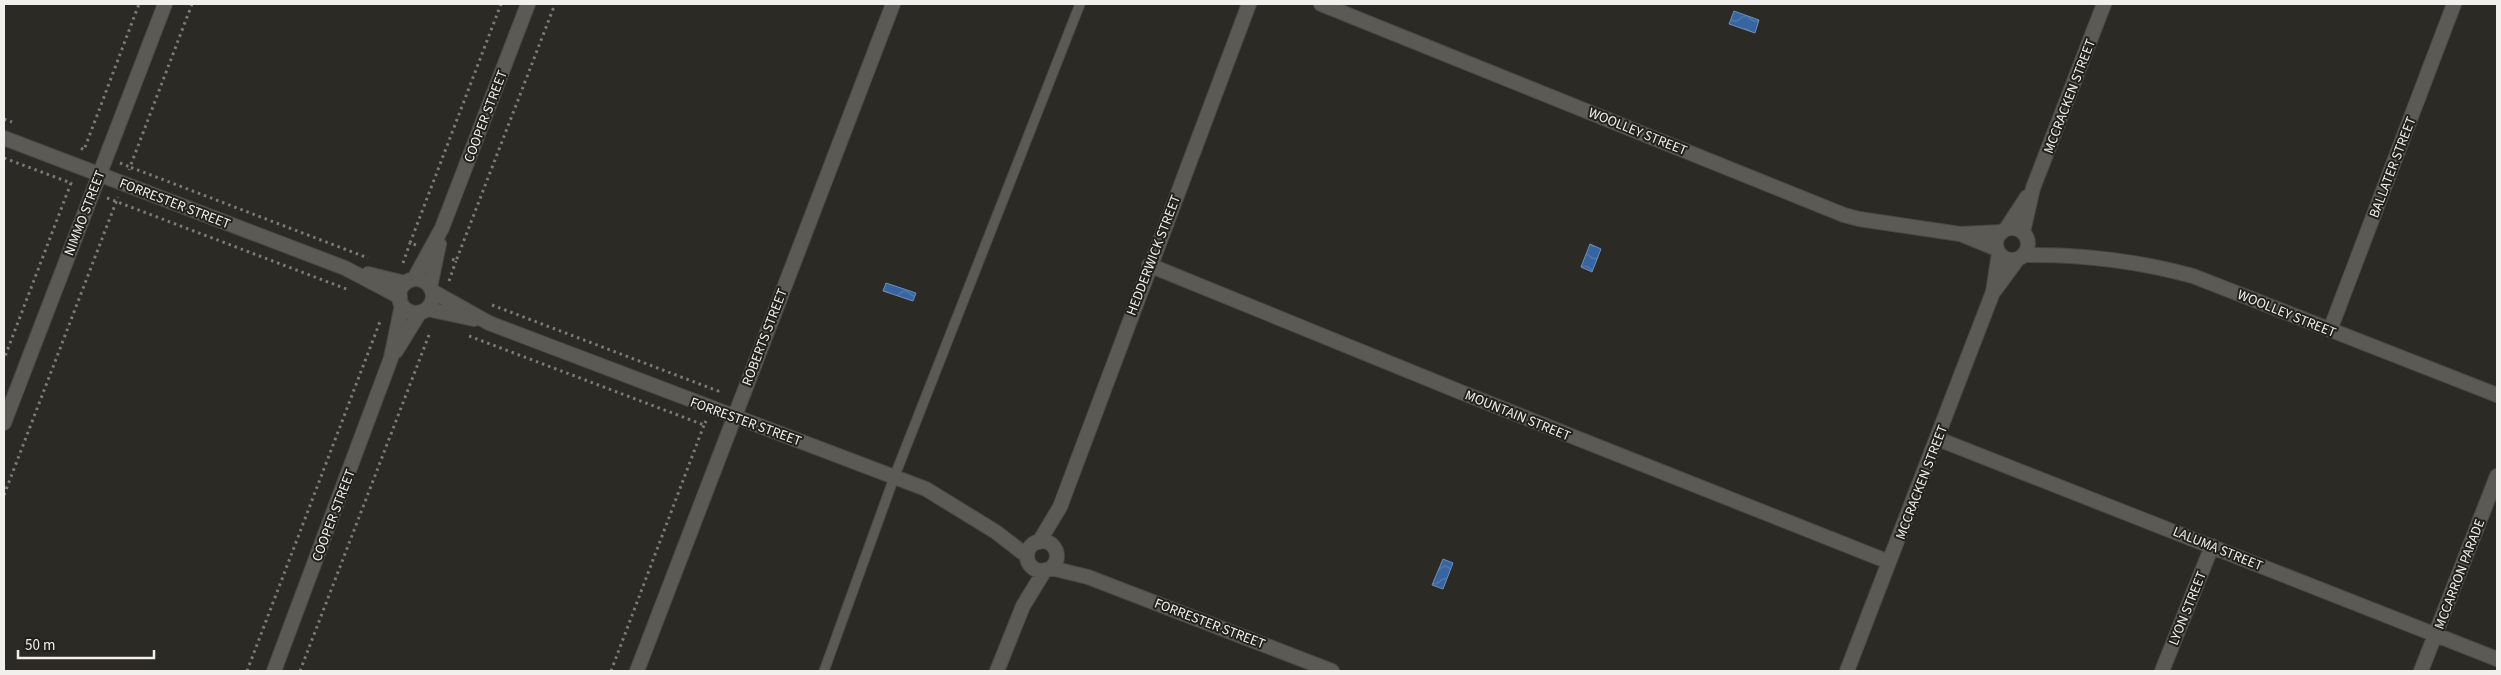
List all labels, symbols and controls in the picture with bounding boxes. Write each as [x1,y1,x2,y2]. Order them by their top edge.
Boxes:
street label: MCCRACKEN STREET [2039,36,2101,157]
street label: COOPER STREET [459,67,513,165]
street label: WOOLLEY STREET [1585,103,1690,161]
street label: BALLATER STREET [2364,113,2422,221]
street label: NIMMO STREET [59,167,111,259]
street label: FORRESTER STREET [116,174,233,234]
street label: HEDDERWICK STREET [1122,192,1186,319]
street label: ROBERTS STREET [737,285,793,389]
street label: WOOLLEY STREET [2234,285,2339,343]
street label: MOUNTAIN STREET [1462,386,1574,446]
street label: FORRESTER STREET [687,393,805,452]
street label: MCCRACKEN STREET [1891,422,1953,543]
street label: COOPER STREET [307,466,361,564]
street label: MCCARRON PARADE [2430,516,2490,632]
street label: LALUMA STREET [2170,522,2266,576]
street label: LYON STREET [2164,568,2212,648]
street label: FORRESTER STREET [1151,594,1268,654]
scale bar [18,628,154,660]
text: 50 m [25,635,55,656]

